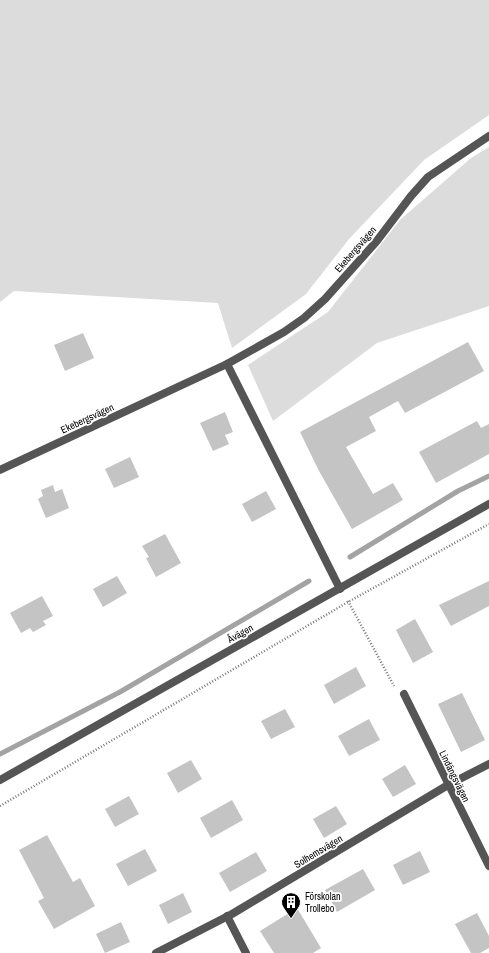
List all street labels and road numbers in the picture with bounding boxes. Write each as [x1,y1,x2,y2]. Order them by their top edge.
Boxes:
street label: Ekebergsvägen [332,224,379,275]
street label: Ekebergsvägen [59,401,116,436]
street label: Åvägen [224,621,255,646]
street label: Lindängsvägen [436,748,473,804]
street label: Solhemsvägen [292,832,345,871]

